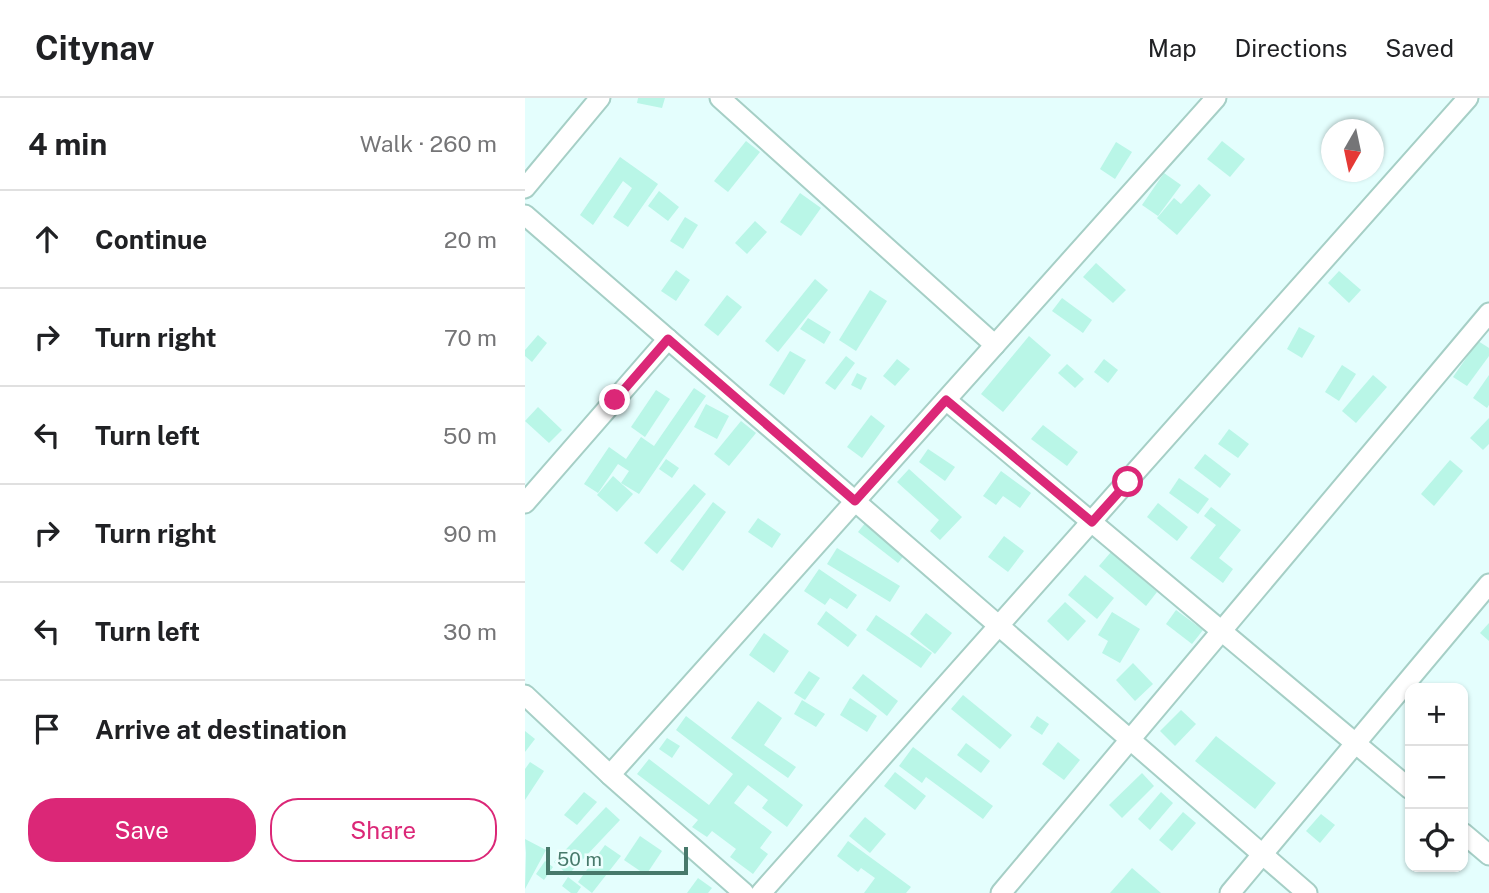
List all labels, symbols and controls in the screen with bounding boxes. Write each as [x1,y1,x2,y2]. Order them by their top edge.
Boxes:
text: Citynav [35,29,155,67]
text: Map [1148,34,1197,62]
text: Directions [1235,34,1347,62]
text: Saved [1385,34,1454,62]
north arrow [1321,119,1384,182]
text: 4 min [28,126,107,162]
text: Walk · 260 m [360,130,497,157]
icon: ahead [28,220,66,258]
text: Continue [95,224,207,255]
text: 20 m [444,226,497,253]
icon: right [28,318,66,356]
text: Turn right [95,322,217,353]
text: 70 m [444,324,497,351]
route end [599,384,630,415]
icon: left [28,416,66,454]
text: Turn left [95,420,200,451]
text: 50 m [443,422,497,449]
route start [1112,466,1143,497]
icon: right [28,514,66,552]
text: Turn right [95,518,217,549]
text: 90 m [443,520,497,547]
icon: left [28,612,66,650]
text: Turn left [95,616,200,647]
text: 30 m [443,618,497,645]
map controls [1405,683,1468,872]
button: + [1405,683,1468,746]
icon: arrive [28,710,66,748]
text: Arrive at destination [95,714,347,745]
button: − [1405,746,1468,809]
button: Save [28,798,256,862]
button: Share [270,798,497,862]
button: locate [1405,809,1468,872]
scale bar [546,844,688,876]
text: 50 m [557,848,602,870]

